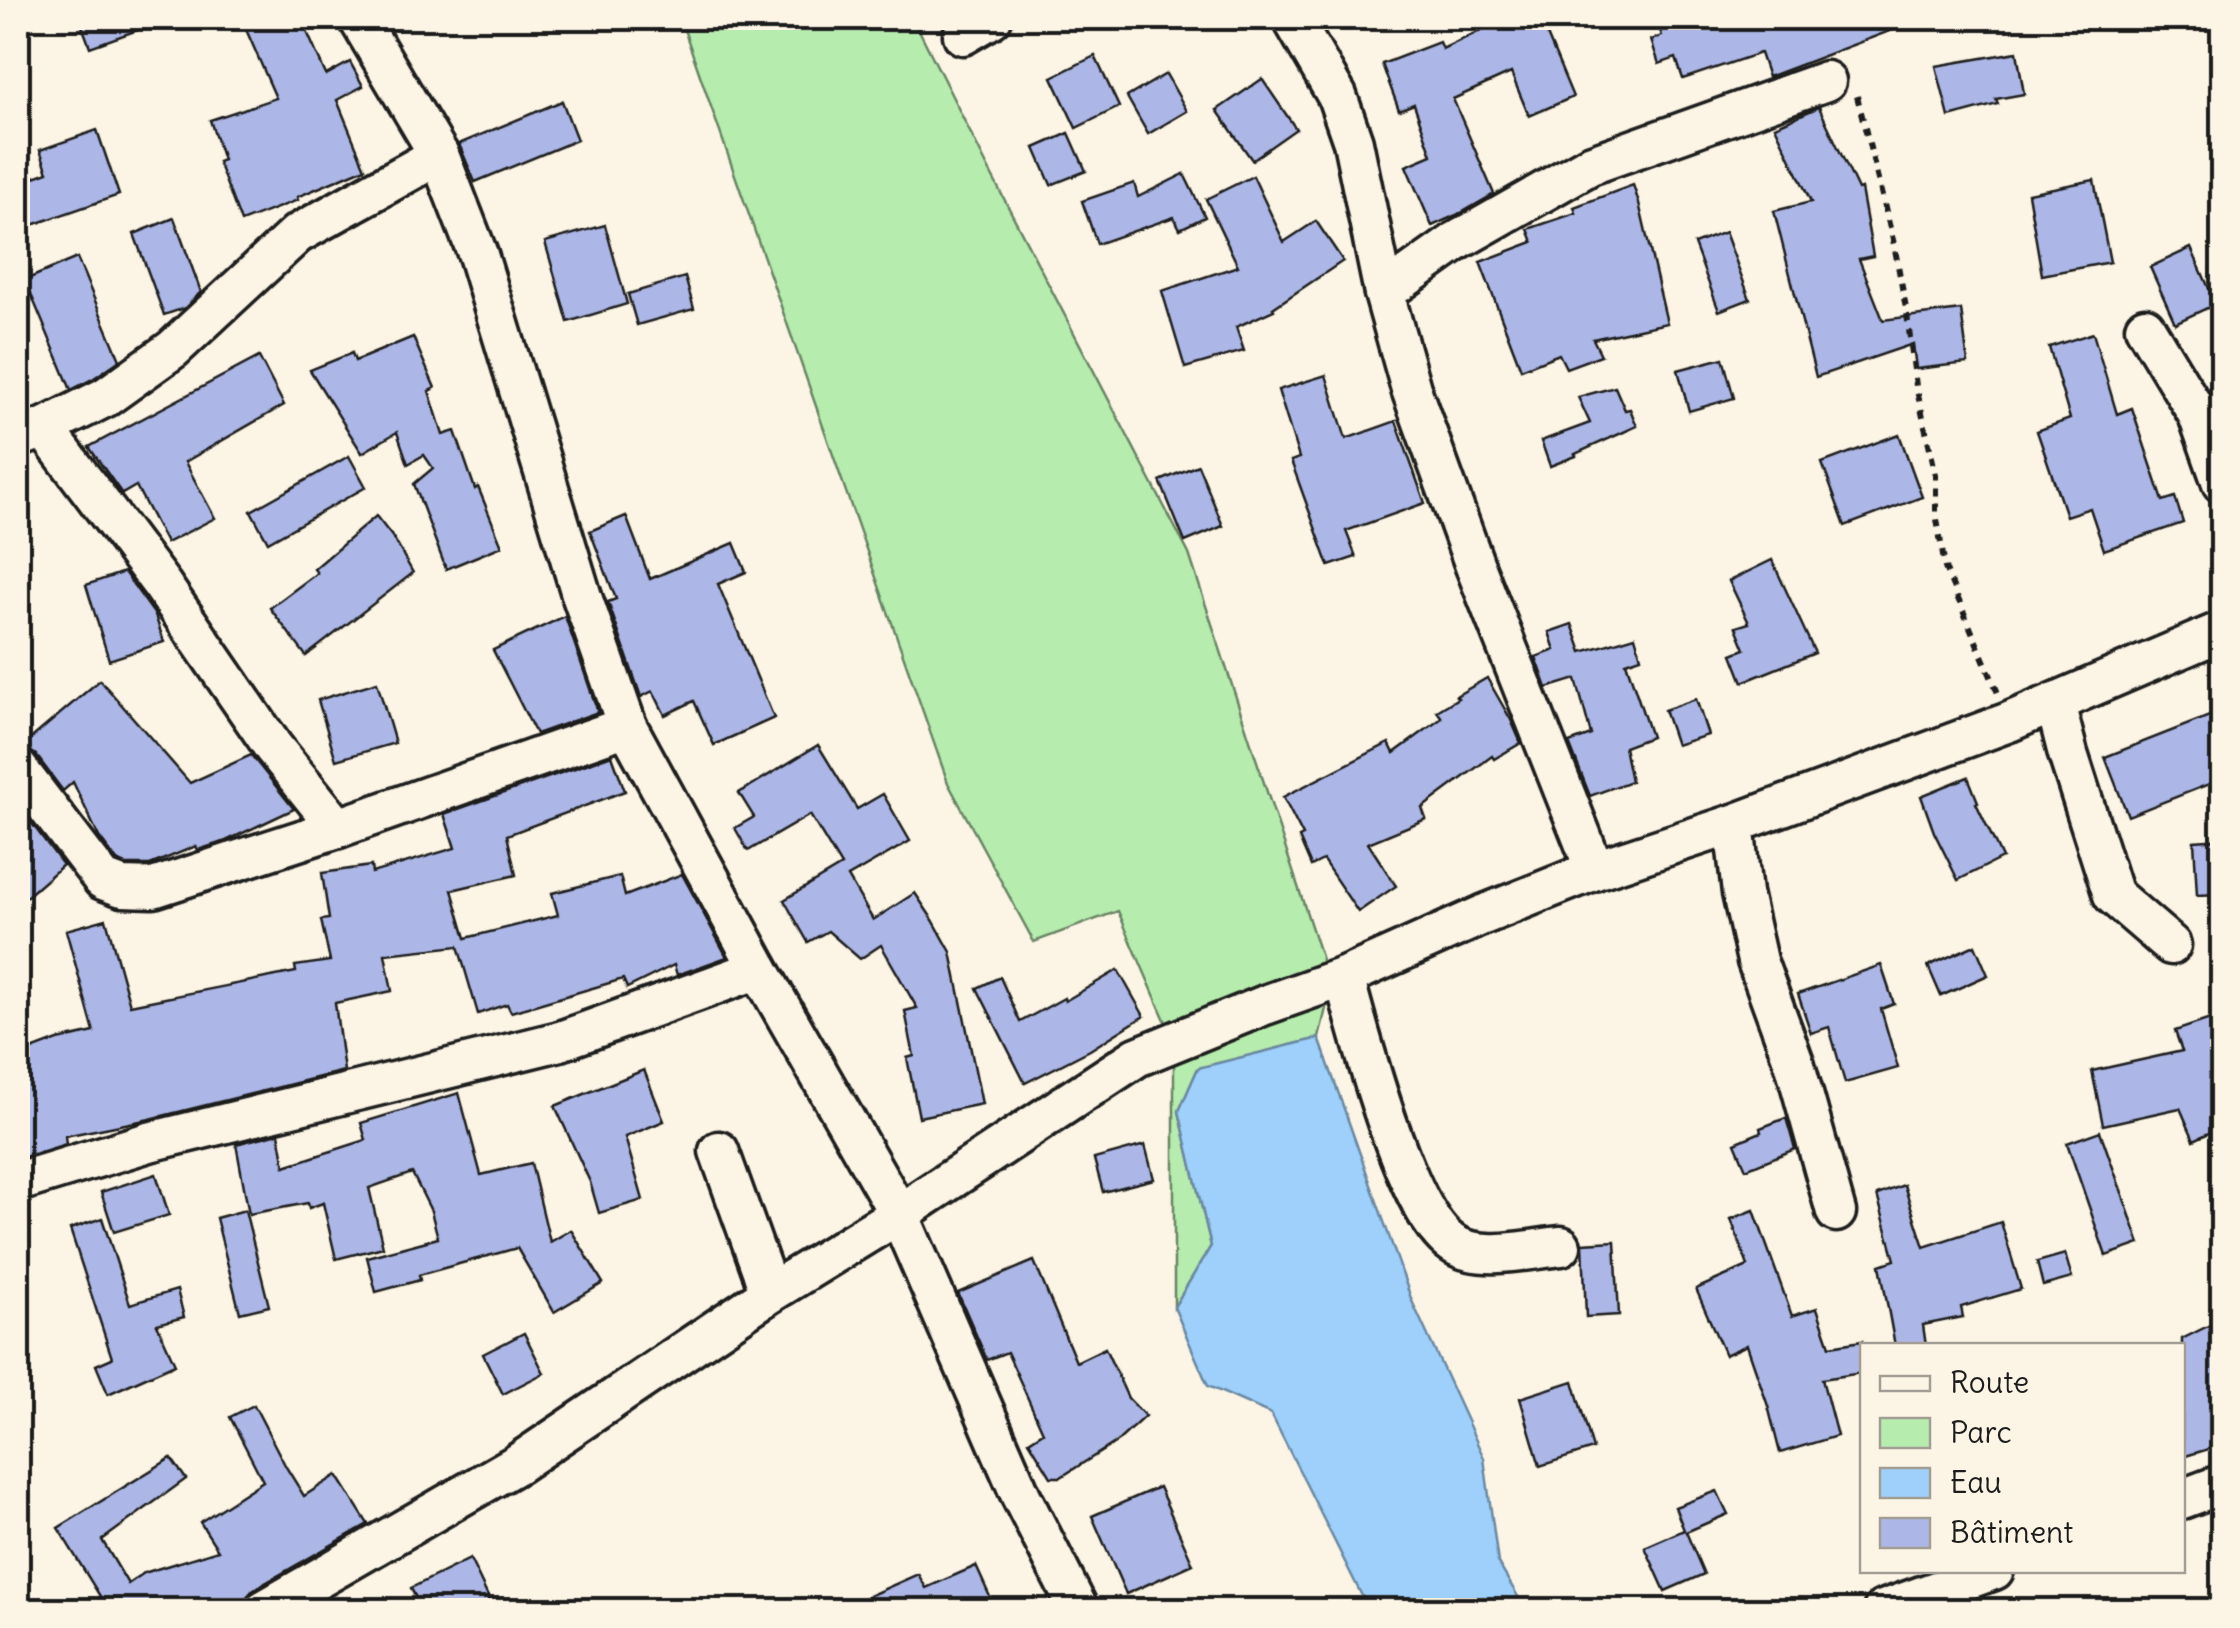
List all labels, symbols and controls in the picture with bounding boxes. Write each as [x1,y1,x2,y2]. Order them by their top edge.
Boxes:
legend [1860,1343,2185,1573]
text: Route [1950,1363,2029,1401]
text: Parc [1950,1413,2012,1451]
text: Eau [1950,1463,2002,1501]
text: Bâtiment [1950,1513,2073,1551]

